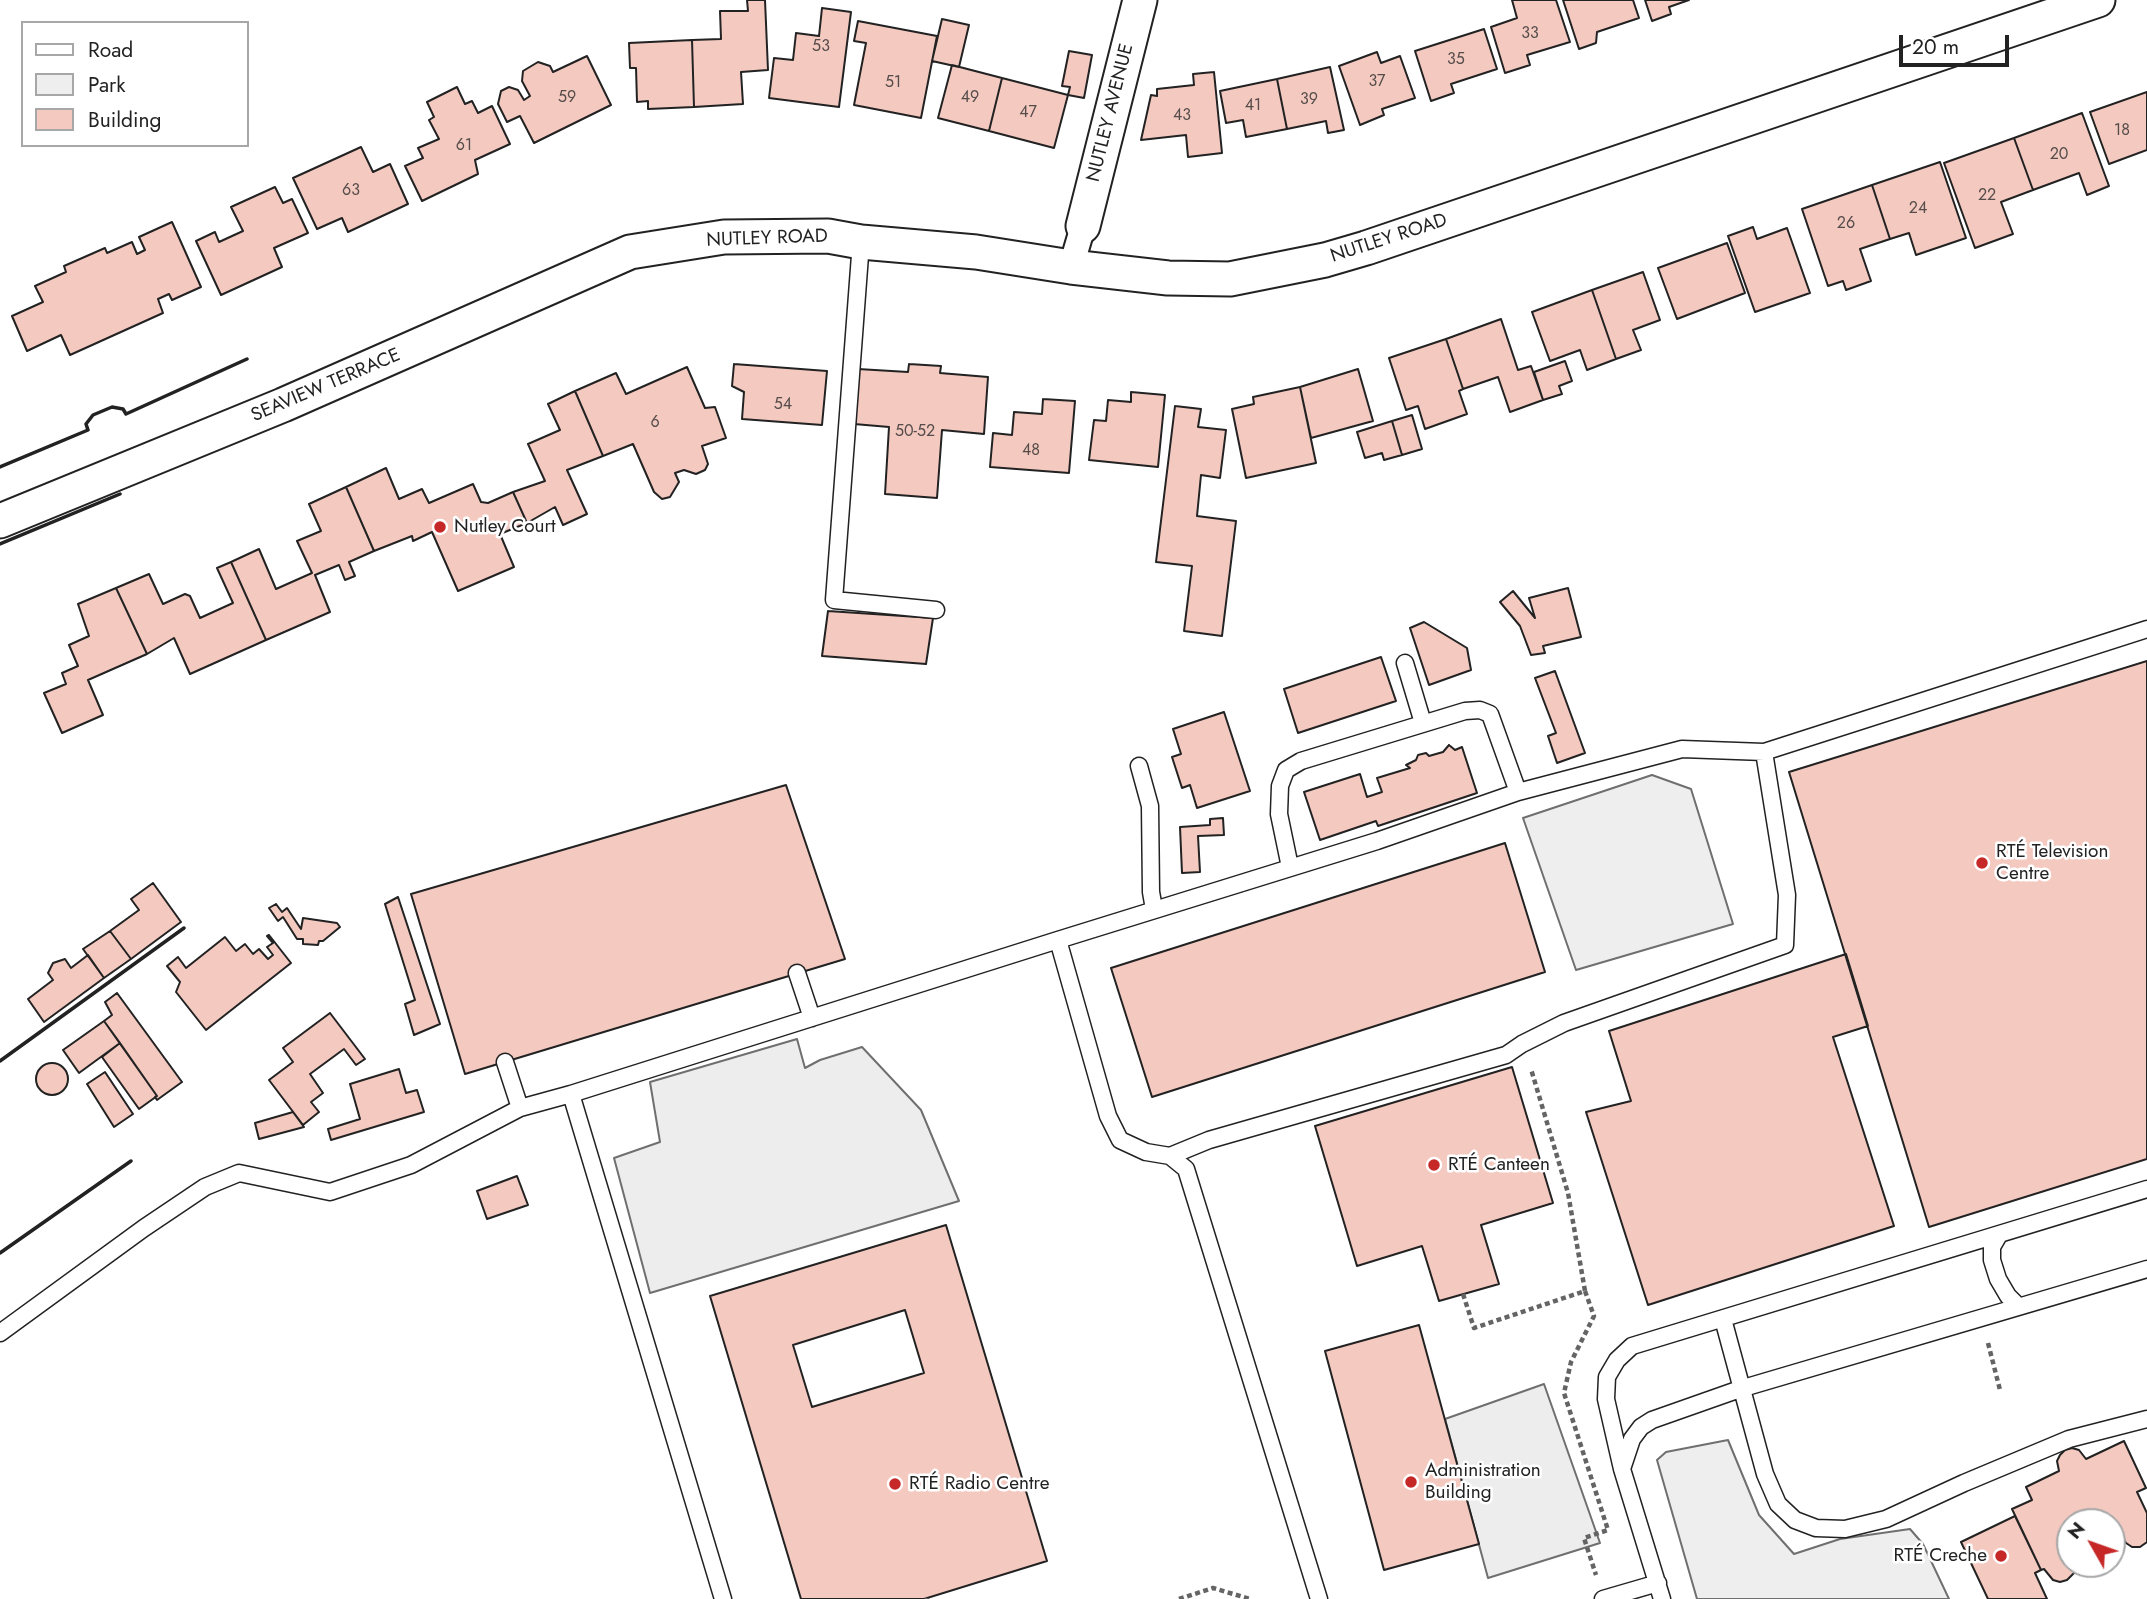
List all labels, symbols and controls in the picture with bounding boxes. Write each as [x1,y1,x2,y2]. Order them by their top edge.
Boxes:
legend [21,21,248,147]
scale bar [1902,21,2012,65]
house number: 33 [1521,24,1539,44]
text: 20 m [1912,32,1959,62]
text: Road [88,35,133,65]
house number: 53 [812,37,830,57]
street label: NUTLEY AVENUE [1083,42,1139,184]
house number: 35 [1447,50,1465,70]
text: Park [88,70,125,100]
house number: 37 [1369,72,1385,92]
house number: 51 [885,73,901,93]
house number: 59 [558,88,576,108]
house number: 49 [961,88,979,108]
house number: 39 [1300,90,1318,110]
house number: 41 [1245,96,1261,116]
house number: 47 [1019,103,1037,123]
text: Building [88,105,161,135]
house number: 43 [1173,106,1191,126]
house number: 18 [2114,121,2130,141]
house number: 61 [456,136,472,156]
house number: 20 [2050,145,2068,165]
house number: 63 [342,181,360,201]
house number: 22 [1978,186,1996,206]
house number: 24 [1909,199,1927,219]
street label: NUTLEY ROAD [1328,209,1450,269]
house number: 26 [1837,214,1855,234]
street label: NUTLEY ROAD [706,225,828,253]
street label: SEAVIEW TERRACE [248,344,404,428]
house number: 54 [774,395,792,415]
house number: 6 [650,413,660,433]
house number: 50-52 [895,422,935,442]
house number: 48 [1022,441,1040,461]
place label: Nutley Court [454,516,556,538]
marker: Nutley Court [432,519,448,535]
place label: RTÉ Television Centre [1996,841,2108,885]
marker: RTÉ Television Centre [1974,855,1990,871]
place label: RTÉ Canteen [1448,1154,1550,1176]
marker: RTÉ Canteen [1426,1157,1442,1173]
place label: Administration Building [1425,1460,1541,1504]
place label: RTÉ Radio Centre [909,1473,1050,1495]
marker: Administration Building [1403,1474,1419,1490]
marker: RTÉ Radio Centre [887,1476,903,1492]
north arrow [2056,1508,2126,1578]
text: N [2061,1516,2091,1545]
place label: RTÉ Creche [1894,1545,1987,1567]
marker: RTÉ Creche [1993,1548,2009,1564]

